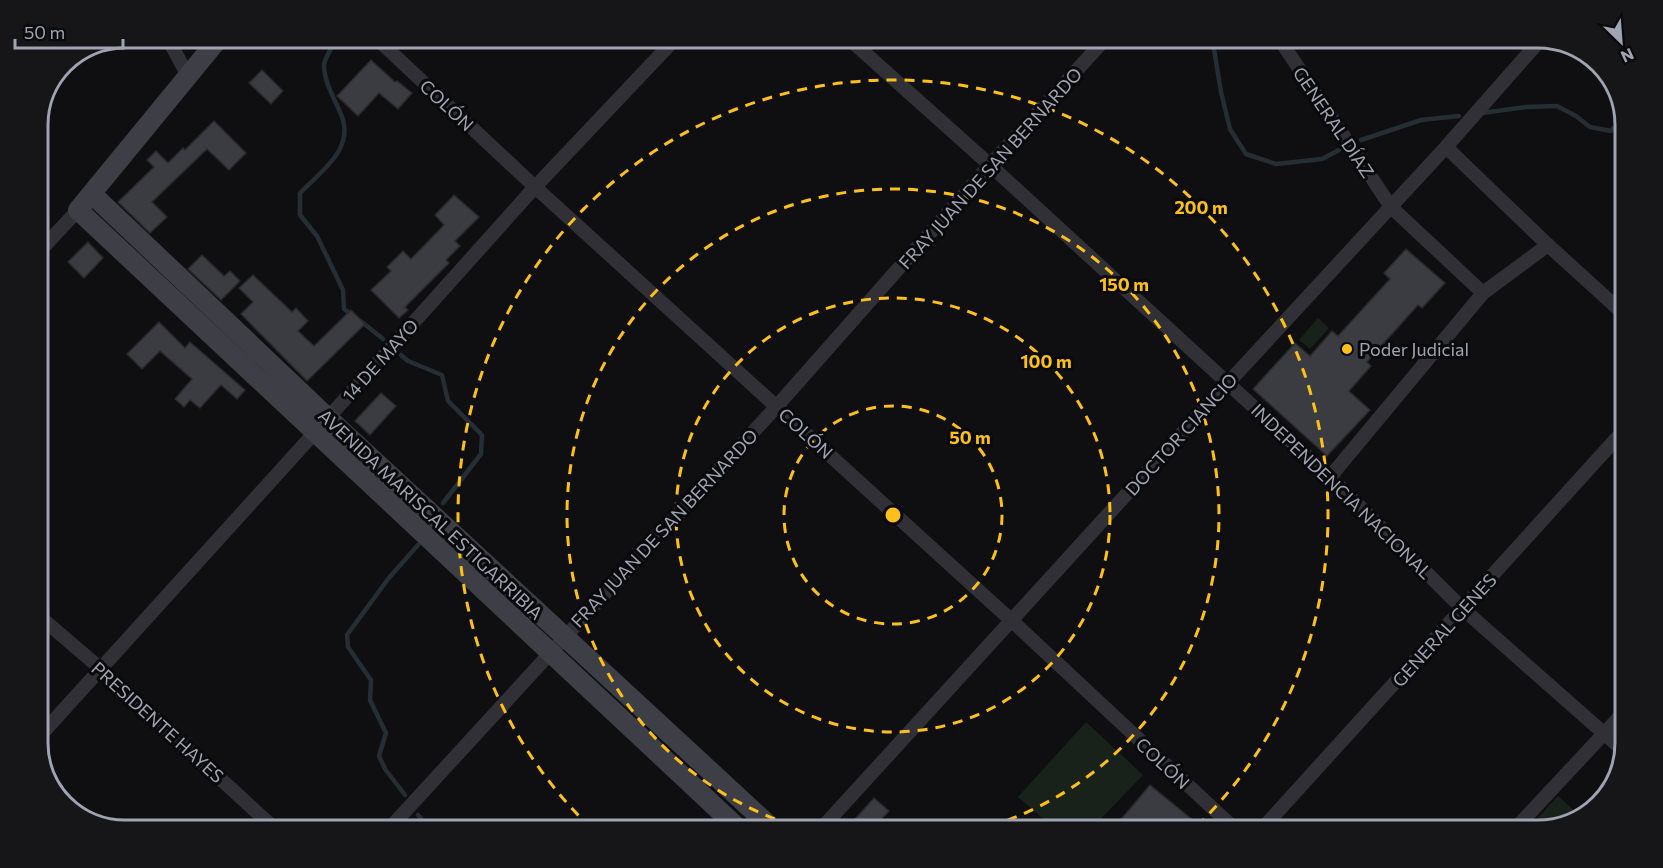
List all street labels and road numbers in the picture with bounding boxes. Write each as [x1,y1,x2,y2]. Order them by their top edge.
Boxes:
street label: GENERAL DÍAZ [1289,62,1379,182]
street label: FRAY JUAN DE SAN BERNARDO [894,63,1086,273]
street label: COLÓN [416,75,478,135]
street label: 14 DE MAYO [337,314,423,406]
street label: DOCTOR CIANCIO [1120,368,1242,500]
street label: INDEPENDENCIA NACIONAL [1247,399,1437,583]
street label: COLÓN [774,403,838,463]
street label: AVENIDA MARISCAL ESTIGARRIBIA [314,404,548,624]
street label: FRAY JUAN DE SAN BERNARDO [566,424,762,632]
street label: GENERAL GENES [1387,569,1501,691]
street label: PRESIDENTE HAYES [87,657,229,787]
street label: COLÓN [1132,733,1194,793]

